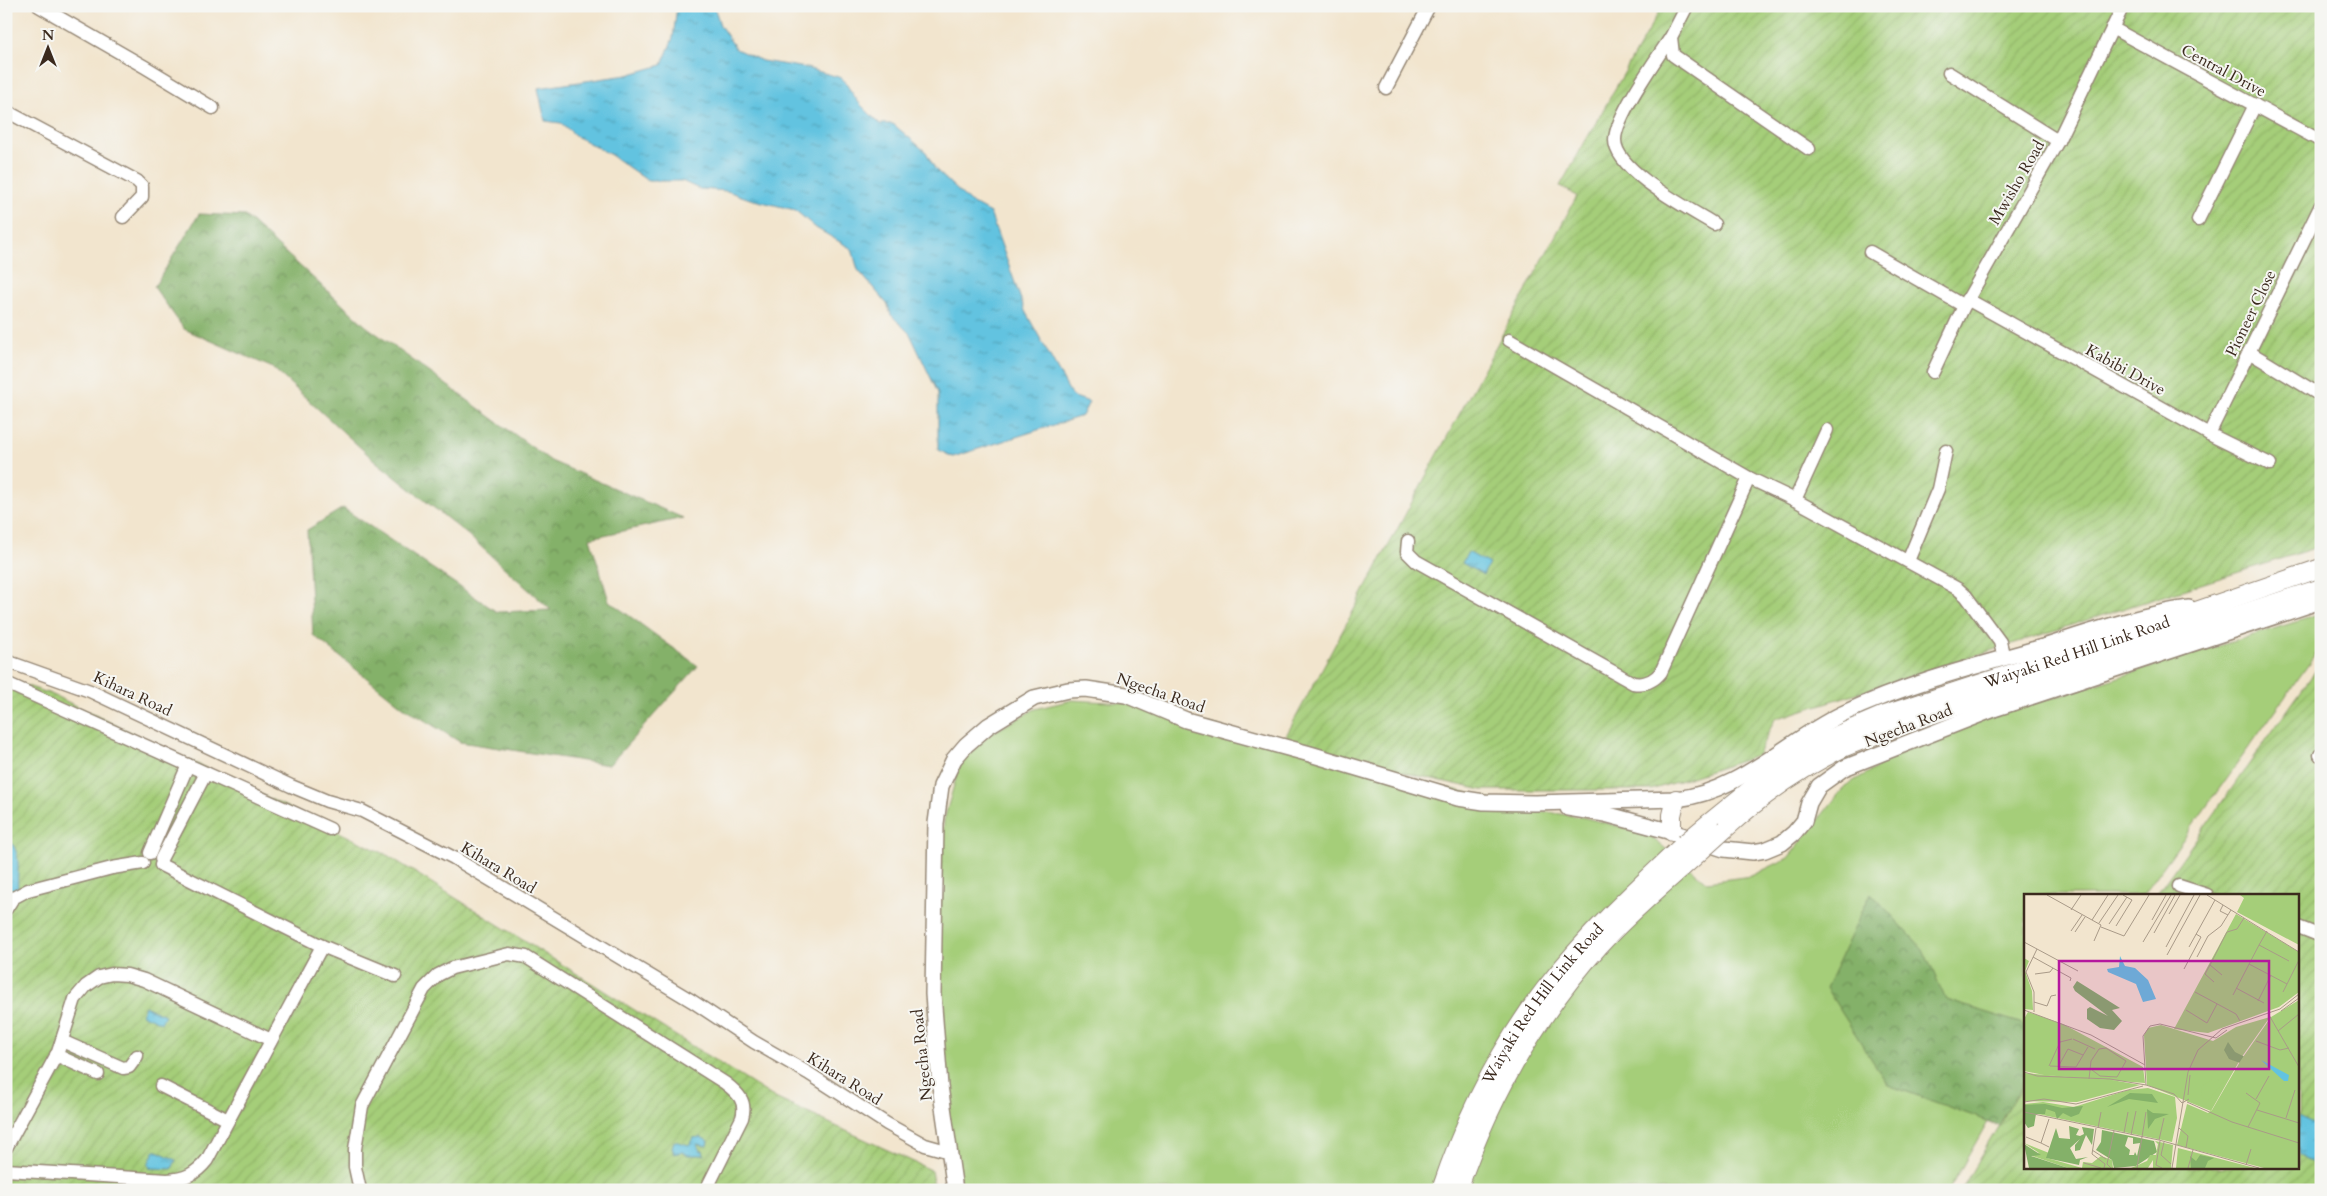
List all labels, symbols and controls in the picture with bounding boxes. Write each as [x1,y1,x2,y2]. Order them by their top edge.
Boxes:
north arrow [22,22,72,72]
text: N [42,26,54,45]
street label: Central Drive [2177,39,2270,103]
street label: Mwisho Road [1984,136,2050,229]
street label: Pioneer Close [2220,266,2281,360]
street label: Kabibi Drive [2082,339,2169,401]
street label: Waiyaki Red Hill Link Road [1980,611,2173,694]
street label: Kihara Road [90,666,176,722]
street label: Ngecha Road [1113,668,1208,719]
street label: Ngecha Road [1861,699,1956,753]
street label: Kihara Road [457,837,541,899]
inset map [2024,894,2300,1168]
street label: Waiyaki Red Hill Link Road [1477,918,1609,1089]
street label: Ngecha Road [906,1007,938,1102]
street label: Kihara Road [803,1047,886,1111]

